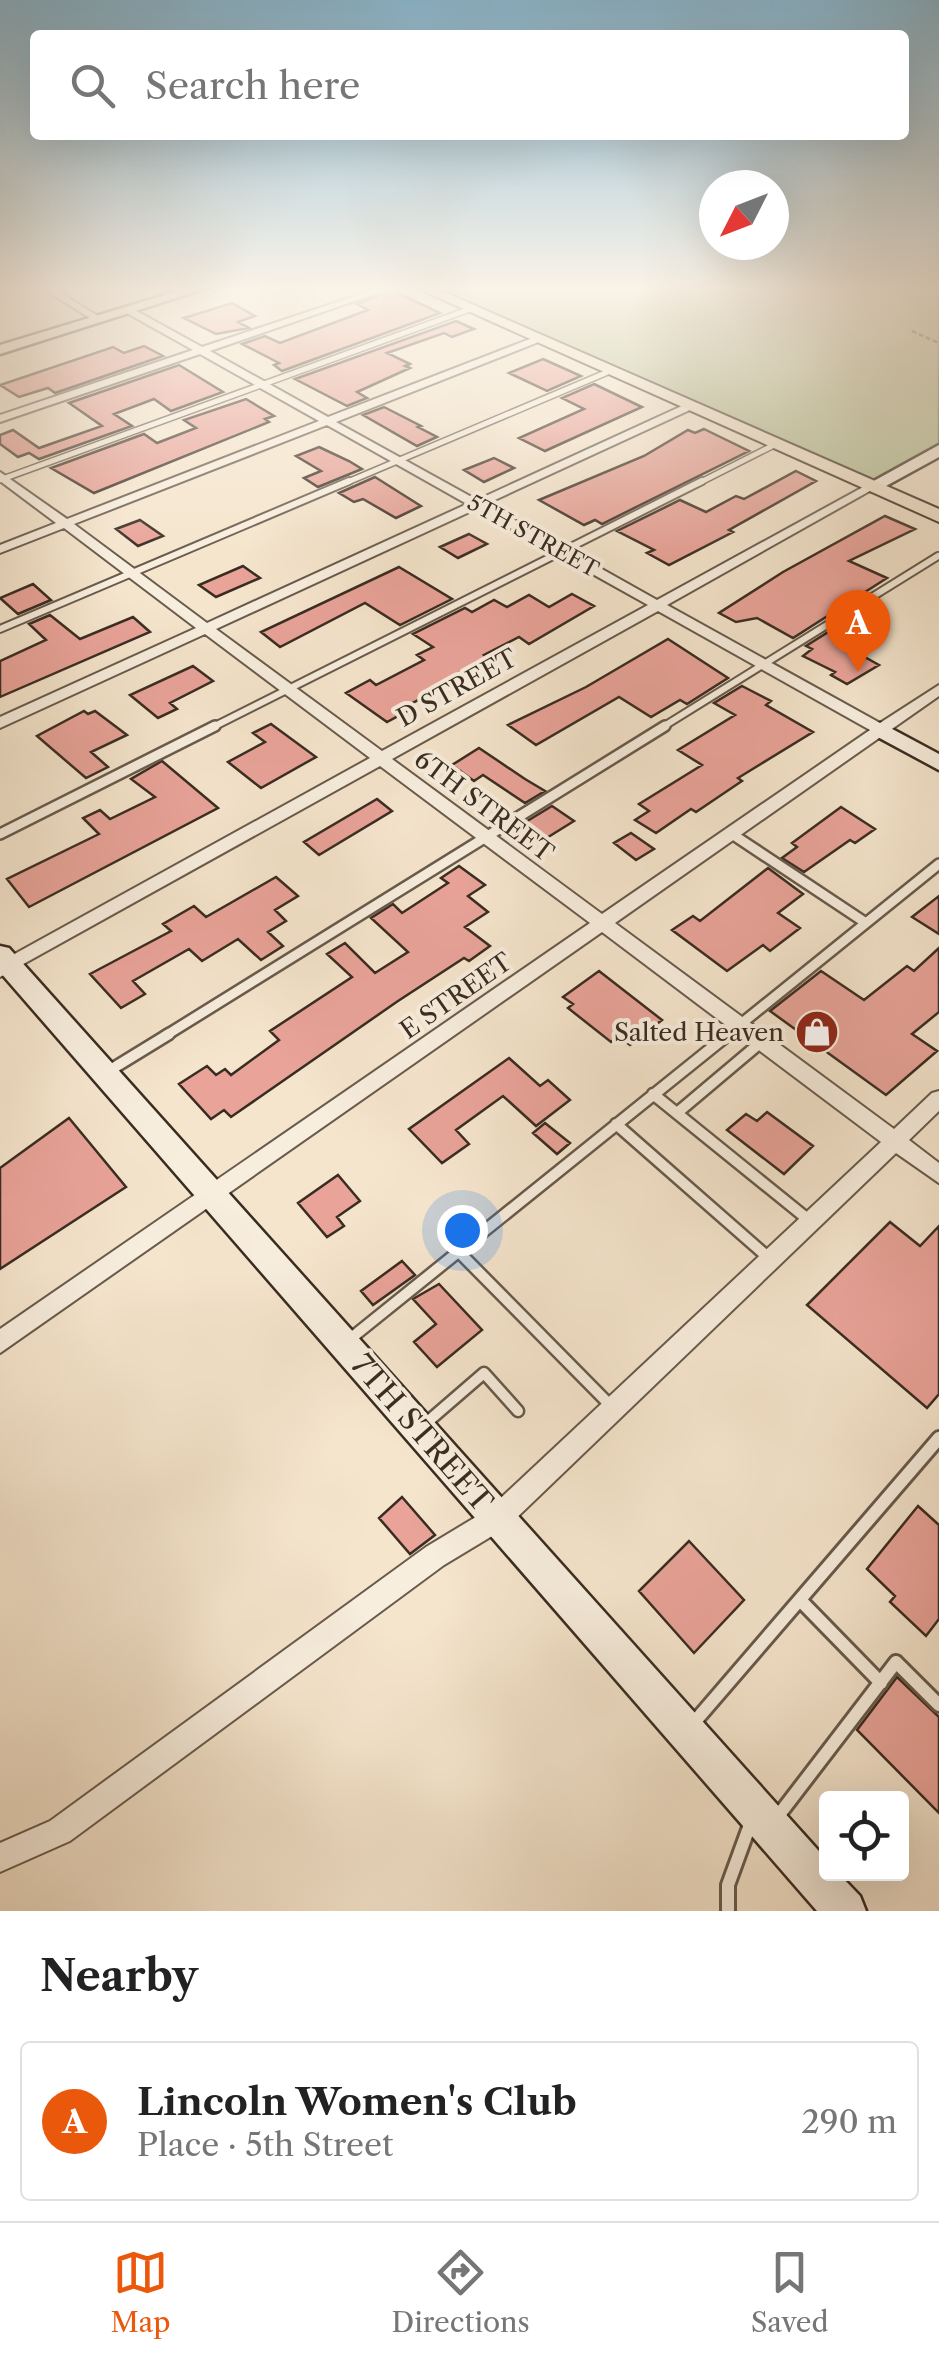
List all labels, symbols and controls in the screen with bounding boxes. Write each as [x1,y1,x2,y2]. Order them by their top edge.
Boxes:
search box [30,30,909,140]
icon: search [65,58,120,113]
text: Search here [145,62,360,109]
north arrow [699,170,789,260]
street label: 5TH STREET [463,489,604,583]
pin: A [826,590,890,672]
street label: D STREET [392,642,523,734]
street label: 6TH STREET [408,744,560,869]
street label: E STREET [394,946,518,1046]
shop icon: Salted Heaven [794,1009,840,1055]
place label: Salted Heaven [614,1017,784,1048]
your location [437,1205,488,1256]
street label: 7TH STREET [343,1346,501,1520]
map controls [819,1791,909,1881]
button: locate [819,1791,909,1881]
text: Nearby [40,1950,198,2002]
text: Lincoln Women's Club [137,2078,577,2125]
text: A [62,2102,87,2141]
text: 290 m [801,2102,897,2141]
text: Place · 5th Street [137,2125,393,2164]
tab: Map [110,2245,171,2339]
tab: Directions [391,2245,530,2339]
tab: Saved [751,2245,829,2339]

